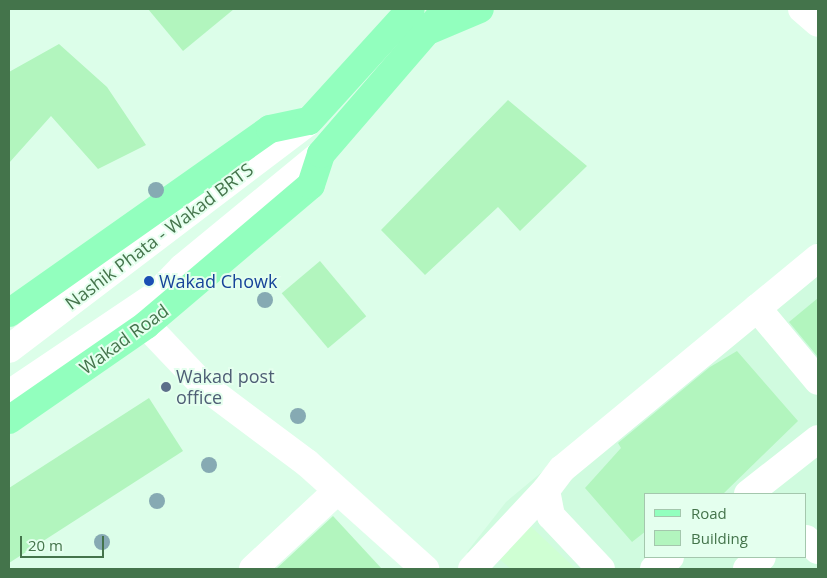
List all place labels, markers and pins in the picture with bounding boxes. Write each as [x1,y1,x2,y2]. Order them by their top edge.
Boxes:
place label: Wakad Chowk [159,270,277,292]
marker: Wakad Chowk [143,275,155,287]
place label: Wakad post office [176,366,275,408]
marker: Wakad post office [160,381,172,393]

